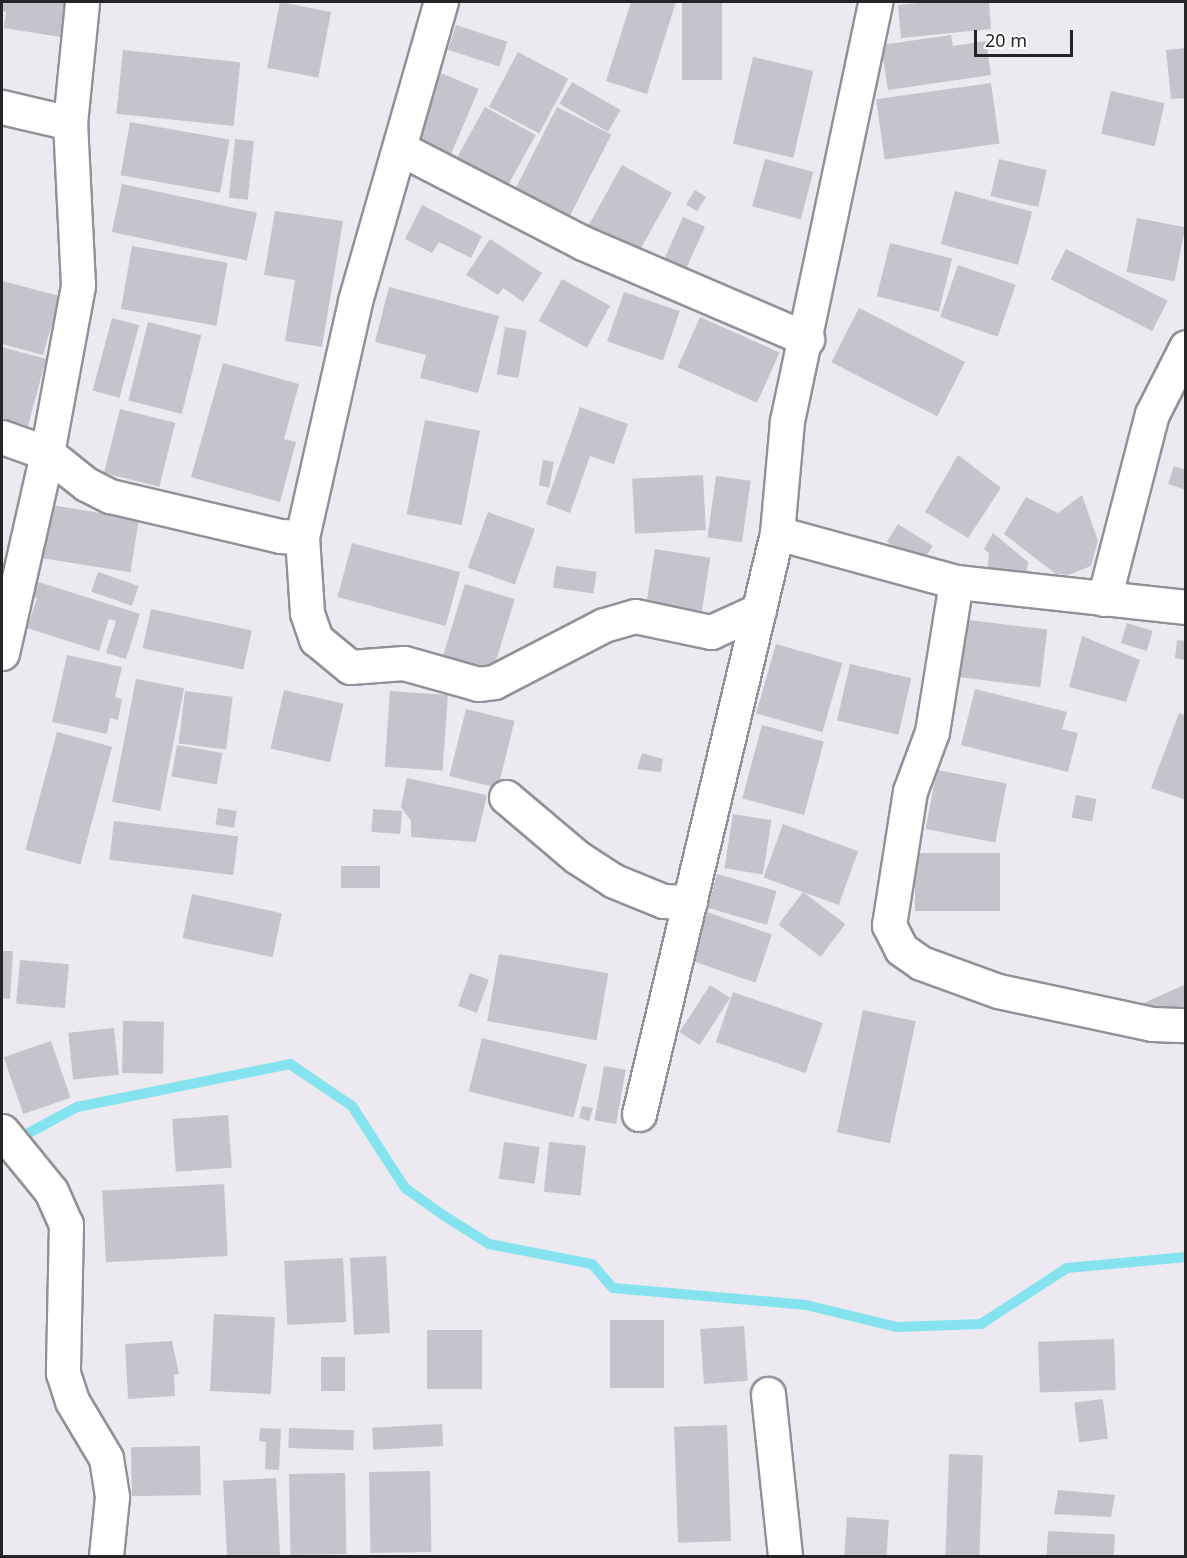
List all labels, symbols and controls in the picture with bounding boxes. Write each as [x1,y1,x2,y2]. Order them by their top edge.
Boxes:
scale bar [977,18,1076,56]
text: 20 m [985,28,1027,52]

